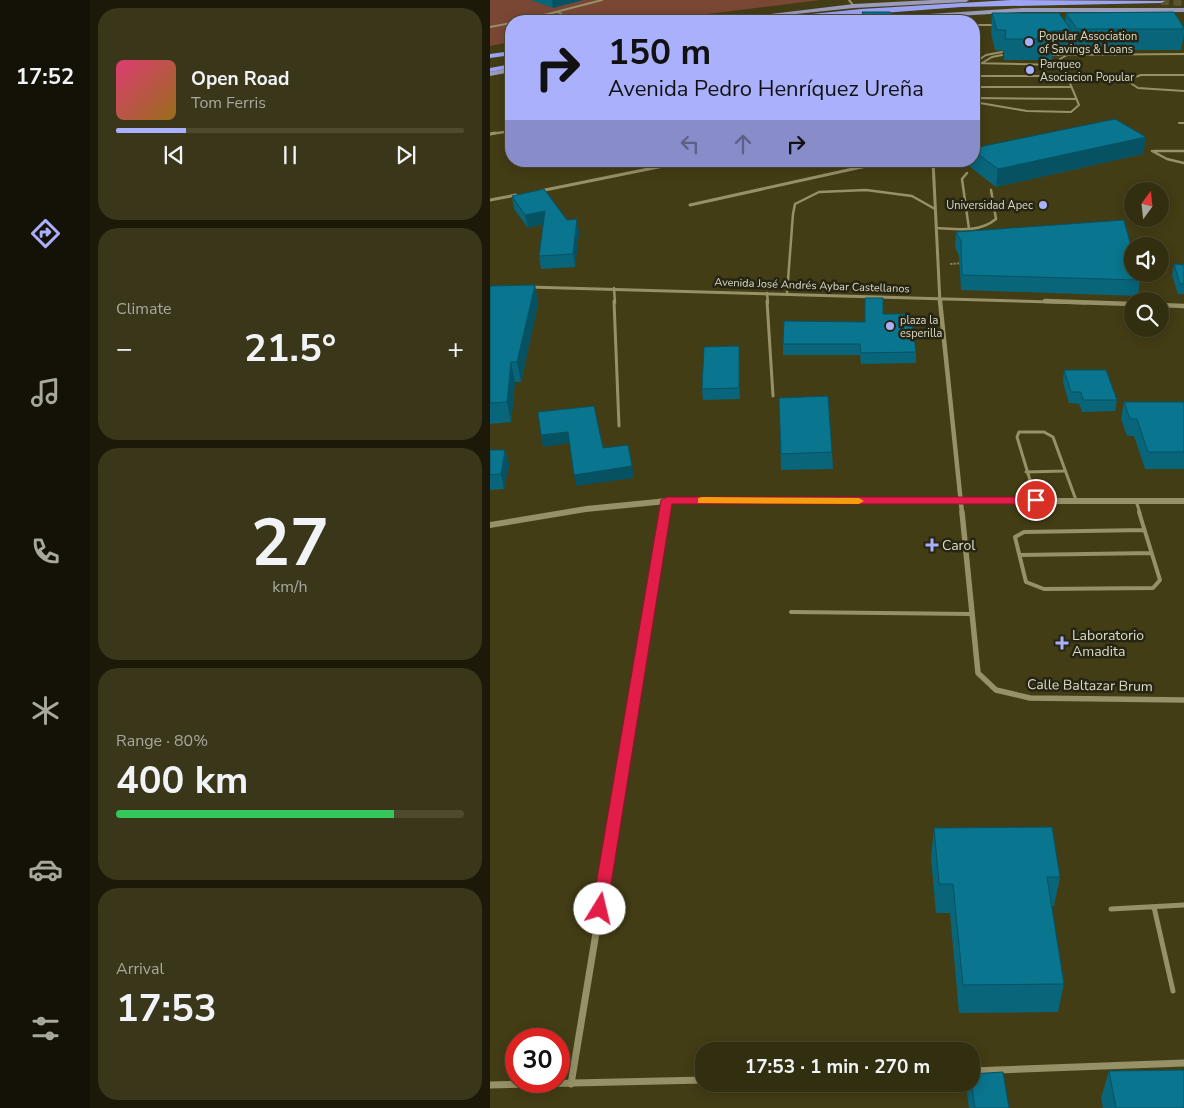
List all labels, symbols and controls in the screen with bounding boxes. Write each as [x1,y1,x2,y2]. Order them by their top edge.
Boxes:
text: 150 m [608,29,711,76]
place label: Popular Association of Savings & Loans [1039,29,1137,57]
icon: right [525,35,590,100]
marker: Popular Association of Savings & Loans [1023,36,1035,48]
place label: Parqueo Asociacion Popular [1040,57,1134,85]
text: 17:52 [16,62,74,92]
marker: Parqueo Asociacion Popular [1024,64,1036,76]
text: Open Road [191,66,289,92]
text: Avenida Pedro Henríquez Ureña [608,74,924,104]
text: Tom Ferris [191,92,266,114]
icon: left [676,130,704,158]
icon: ahead [729,130,757,158]
icon: right [782,130,810,158]
icon: previous [160,141,188,169]
icon: pause [276,141,304,169]
icon: next [392,141,420,169]
north arrow [1124,182,1169,228]
map controls [1124,182,1169,337]
place label: Universidad Apec [946,198,1033,213]
marker: Universidad Apec [1037,199,1049,211]
icon: directions [28,216,63,251]
button: sound [1124,237,1169,282]
street label: Avenida José Andrés Aybar Castellanos [714,275,910,296]
button: search [1124,292,1169,337]
text: Climate [116,298,171,320]
place label: plaza la esperilla [900,313,942,341]
marker: plaza la esperilla [884,320,896,332]
text: 21.5° [244,323,336,374]
text: − [116,330,133,368]
text: + [447,330,464,368]
icon: music [28,375,63,410]
pin [1015,479,1057,521]
icon: arrive [1022,486,1050,514]
text: 27 [251,499,329,588]
icon: phone [28,534,63,569]
place label: Carol [942,536,976,555]
marker: Carol [926,539,938,551]
text: km/h [272,576,308,598]
place label: Laboratorio Amadita [1072,626,1144,661]
marker: Laboratorio Amadita [1056,637,1068,649]
street label: Calle Baltazar Brum [1027,675,1153,696]
icon: climate [28,693,63,728]
text: Range · 80% [116,730,208,752]
text: 400 km [116,755,248,806]
icon: car [28,852,63,887]
position arrow [573,882,625,934]
text: Arrival [116,958,164,980]
text: 17:53 [116,983,217,1034]
icon: filters [28,1011,63,1046]
speed limit sign: 30 [505,1028,570,1093]
text: 17:53 · 1 min · 270 m [745,1054,930,1080]

